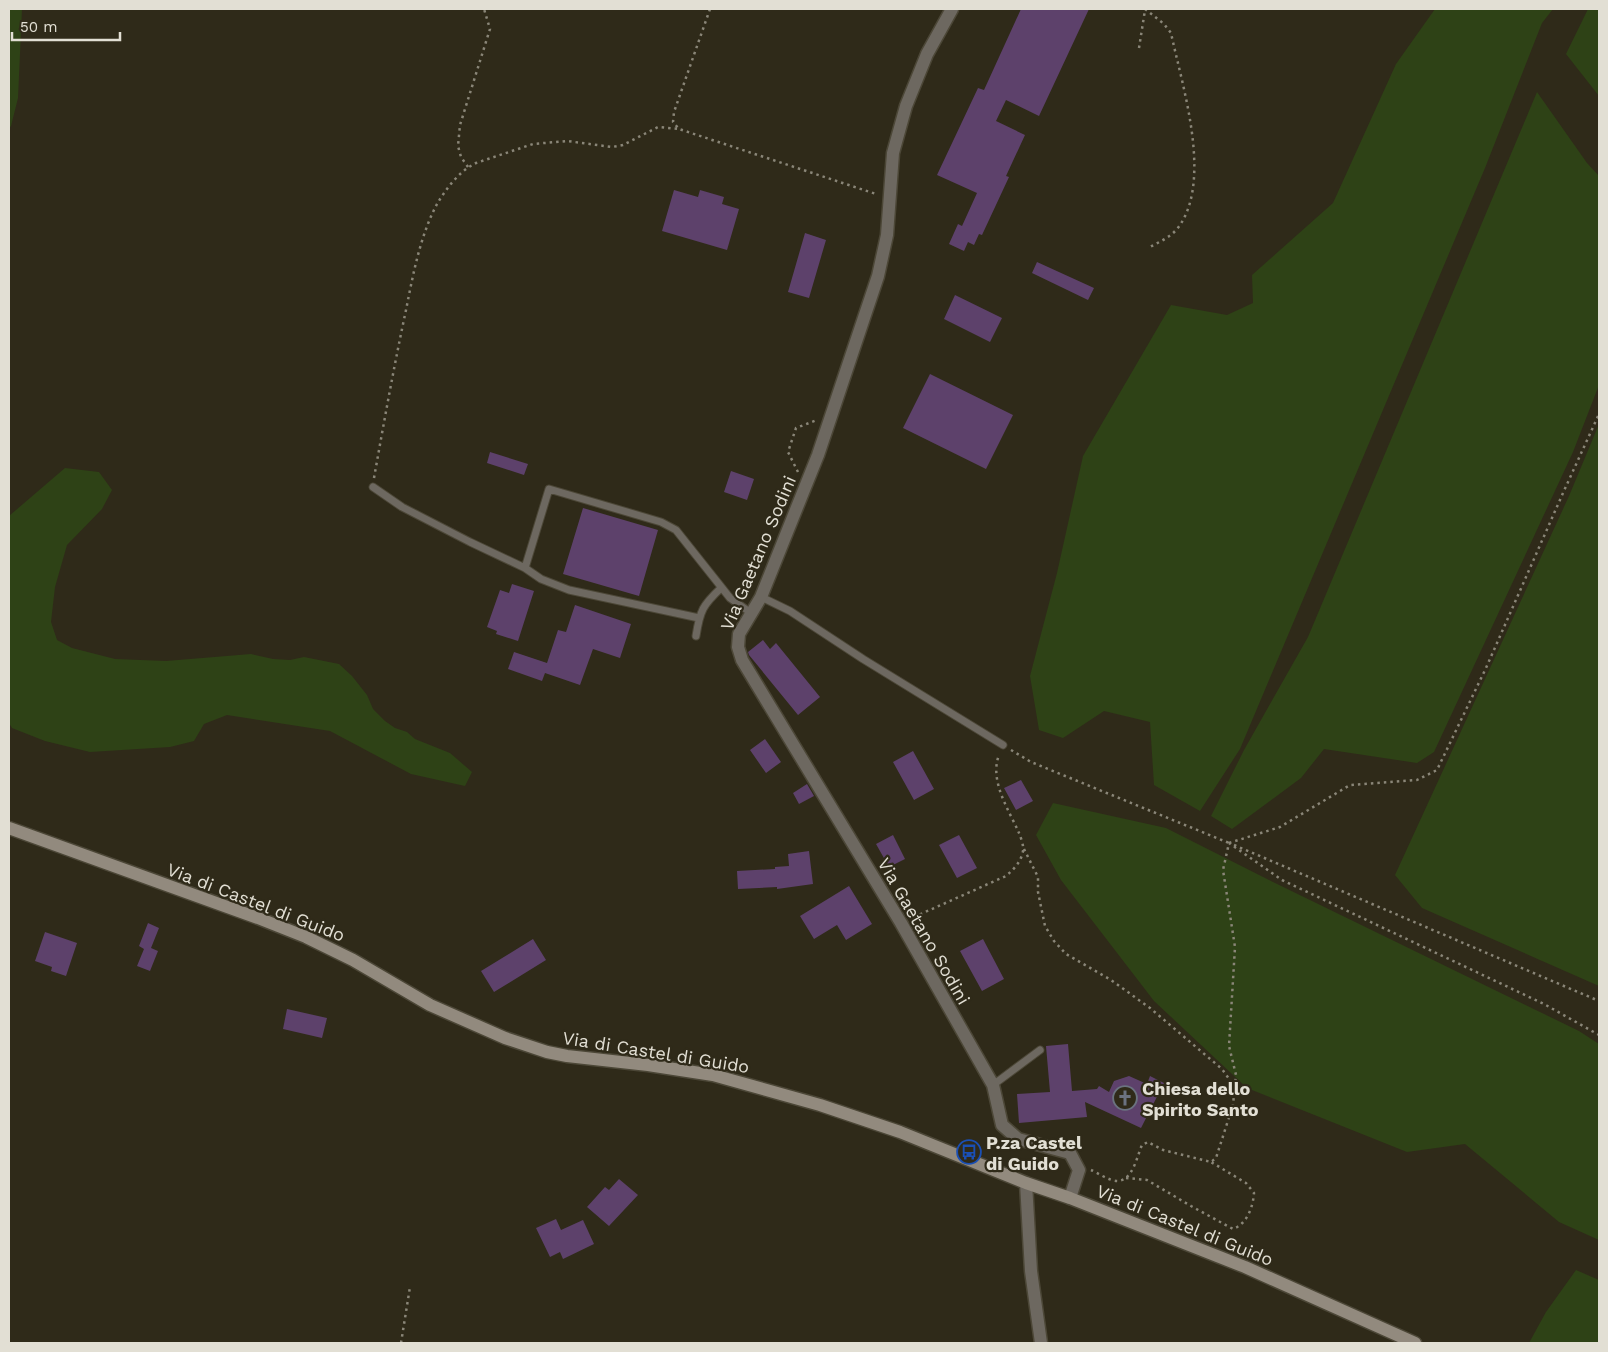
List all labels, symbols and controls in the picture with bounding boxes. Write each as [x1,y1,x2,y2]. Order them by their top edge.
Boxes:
scale bar [12,10,120,42]
text: 50 m [20,18,57,36]
street label: Via Gaetano Sodini [716,473,800,633]
street label: Via Gaetano Sodini [873,854,975,1008]
street label: Via di Castel di Guido [164,858,348,946]
street label: Via di Castel di Guido [561,1027,751,1077]
place label: Chiesa dello Spirito Santo [1142,1078,1259,1120]
church icon: Chiesa dello Spirito Santo [1112,1085,1138,1111]
place label: P.za Castel di Guido [986,1132,1082,1174]
bus stop icon: P.za Castel di Guido [956,1139,982,1165]
street label: Via di Castel di Guido [1094,1180,1276,1270]

